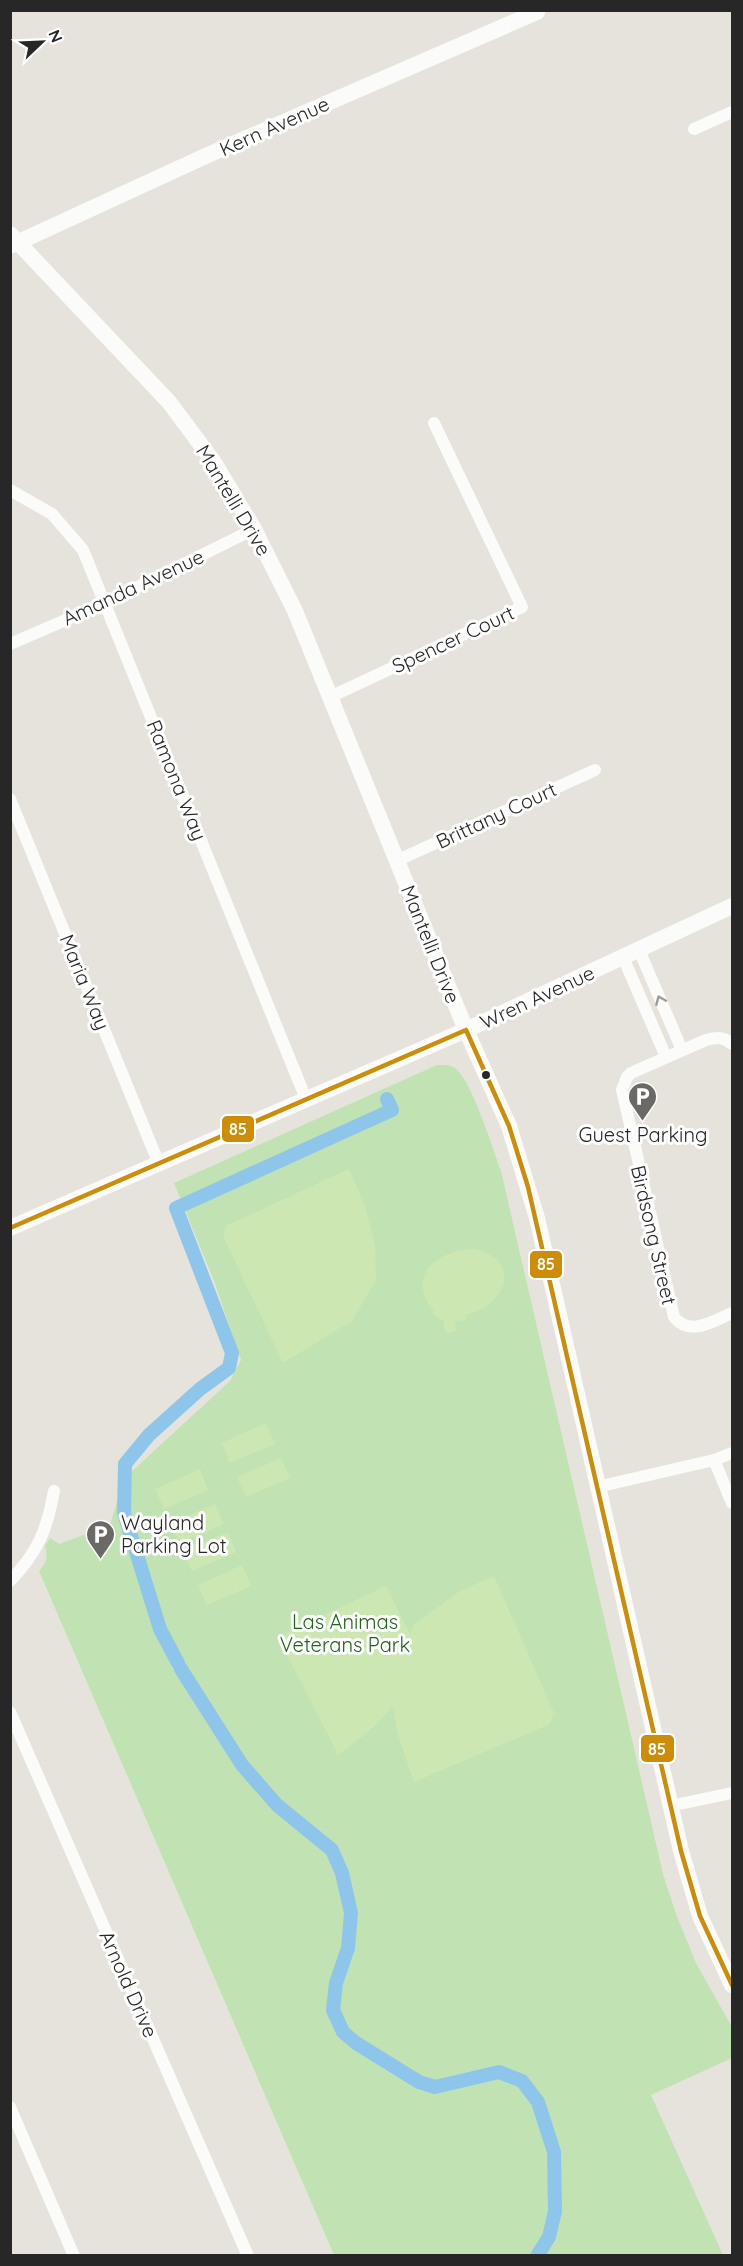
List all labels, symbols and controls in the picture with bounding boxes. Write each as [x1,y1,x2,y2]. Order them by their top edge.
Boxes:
north arrow [12,12,72,72]
text: N [44,27,67,45]
street label: Kern Avenue [215,91,333,161]
street label: Mantelli Drive [191,440,277,560]
street label: Amanda Avenue [58,543,208,631]
street label: Spencer Court [388,600,518,678]
street label: Ramona Way [141,716,213,844]
street label: Brittany Court [432,776,560,854]
street label: Mantelli Drive [396,881,466,1007]
street label: Maria Way [55,931,115,1033]
street label: Wren Avenue [476,960,598,1034]
one-way arrow [655,995,667,1006]
unlabelled marker [480,1069,492,1081]
parking icon: Guest Parking [627,1080,659,1122]
line badge: 85 [221,1115,255,1143]
text: 85 [229,1119,247,1139]
place label: Guest Parking [579,1122,707,1147]
street label: Birdsong Street [626,1163,682,1307]
line badge: 85 [529,1250,563,1279]
text: 85 [537,1254,555,1274]
place label: Wayland Parking Lot [121,1510,227,1558]
parking icon: Wayland Parking Lot [84,1518,116,1560]
park label: Las Animas Veterans Park [280,1609,410,1657]
line badge: 85 [640,1734,675,1763]
text: 85 [648,1739,666,1759]
street label: Arnold Drive [94,1927,164,2041]

